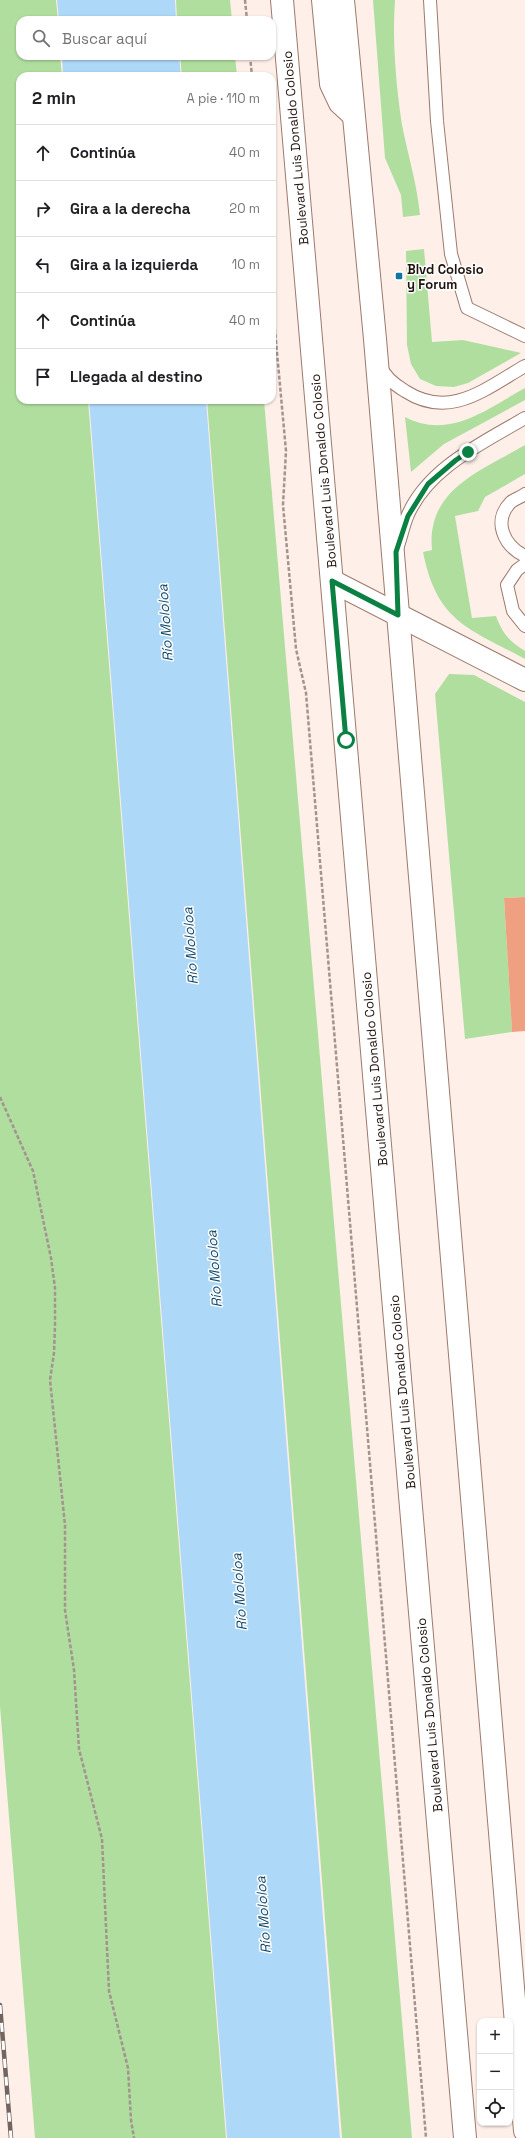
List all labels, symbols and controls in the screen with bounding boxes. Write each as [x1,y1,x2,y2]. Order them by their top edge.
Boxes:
search box [16,16,276,60]
icon: search [30,27,52,49]
text: Buscar aquí [62,29,147,48]
street label: Boulevard Luis Donaldo Colosio [279,50,312,246]
text: 2 min [32,87,76,109]
text: A pie · 110 m [187,90,260,107]
icon: ahead [32,142,54,164]
text: Continúa [70,143,136,162]
text: 40 m [229,144,260,161]
icon: right [32,198,54,220]
text: Gira a la derecha [70,199,190,218]
text: 20 m [229,200,260,217]
icon: left [32,254,54,276]
text: Gira a la izquierda [70,255,198,274]
text: 10 m [232,256,260,273]
place label: Blvd Colosio y Forum [407,261,484,293]
marker: Blvd Colosio y Forum [394,271,404,281]
icon: ahead [32,310,54,332]
text: Continúa [70,311,136,330]
text: 40 m [229,312,260,329]
icon: arrive [32,366,54,388]
text: Llegada al destino [70,367,203,386]
street label: Boulevard Luis Donaldo Colosio [307,373,340,569]
route end [459,443,477,461]
water label: Río Mololoa [153,583,177,662]
route start [337,731,355,749]
water label: Río Mololoa [178,906,202,985]
street label: Boulevard Luis Donaldo Colosio [358,971,391,1167]
water label: Río Mololoa [202,1229,226,1308]
street label: Boulevard Luis Donaldo Colosio [386,1294,419,1490]
water label: Río Mololoa [227,1552,251,1631]
street label: Boulevard Luis Donaldo Colosio [413,1617,446,1813]
water label: Río Mololoa [251,1875,275,1954]
map controls [477,2018,513,2126]
button: + [477,2018,513,2054]
button: − [477,2054,513,2090]
button: locate [477,2090,513,2126]

